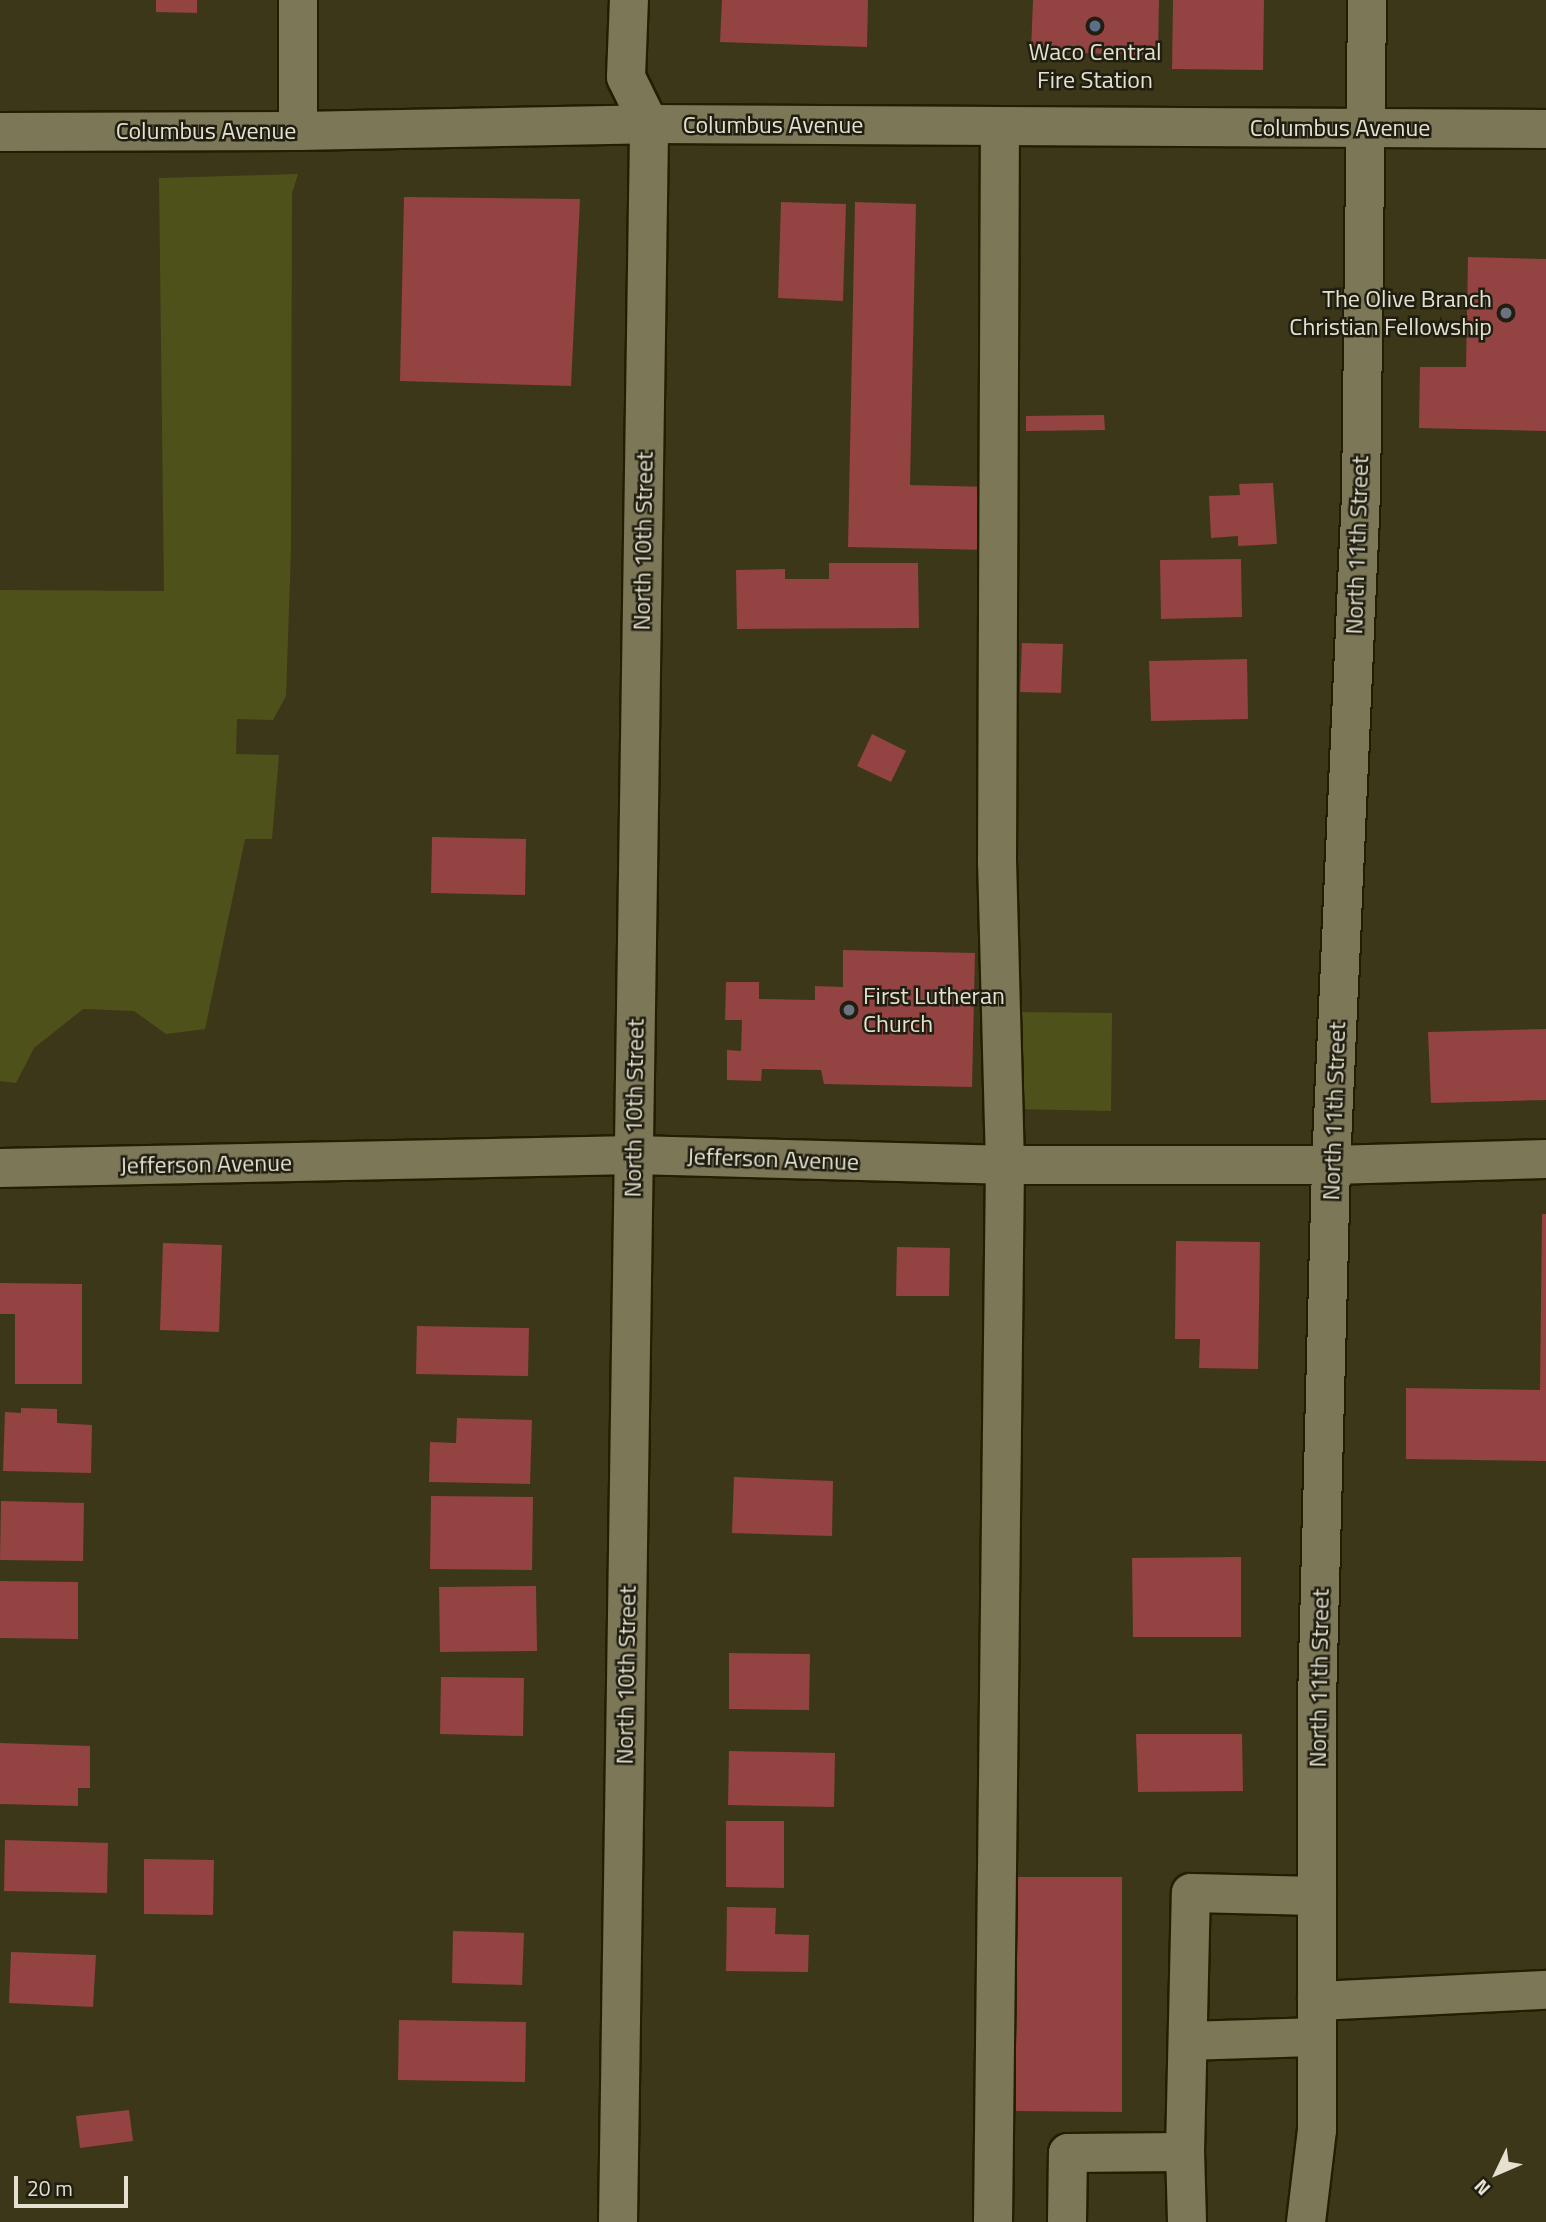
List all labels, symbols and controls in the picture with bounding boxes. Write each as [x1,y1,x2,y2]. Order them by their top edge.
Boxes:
marker: Waco Central Fire Station [1087,18,1103,34]
place label: Waco Central Fire Station [1028,38,1162,94]
street label: Columbus Avenue [683,111,863,139]
street label: Columbus Avenue [1250,114,1430,142]
street label: Columbus Avenue [116,117,296,145]
place label: The Olive Branch Christian Fellowship [1289,285,1492,341]
marker: The Olive Branch Christian Fellowship [1498,305,1514,321]
street label: North 10th Street [627,451,659,631]
street label: North 11th Street [1339,455,1375,635]
place label: First Lutheran Church [863,982,1005,1038]
marker: First Lutheran Church [841,1002,857,1018]
street label: North 10th Street [618,1018,650,1198]
street label: North 11th Street [1316,1021,1352,1201]
street label: Jefferson Avenue [686,1142,860,1176]
street label: Jefferson Avenue [120,1148,292,1180]
street label: North 10th Street [610,1585,642,1765]
street label: North 11th Street [1303,1588,1335,1768]
north arrow [1462,2138,1532,2208]
scale bar [18,2162,131,2206]
text: 20 m [27,2172,73,2204]
text: N [1467,2173,1497,2203]

